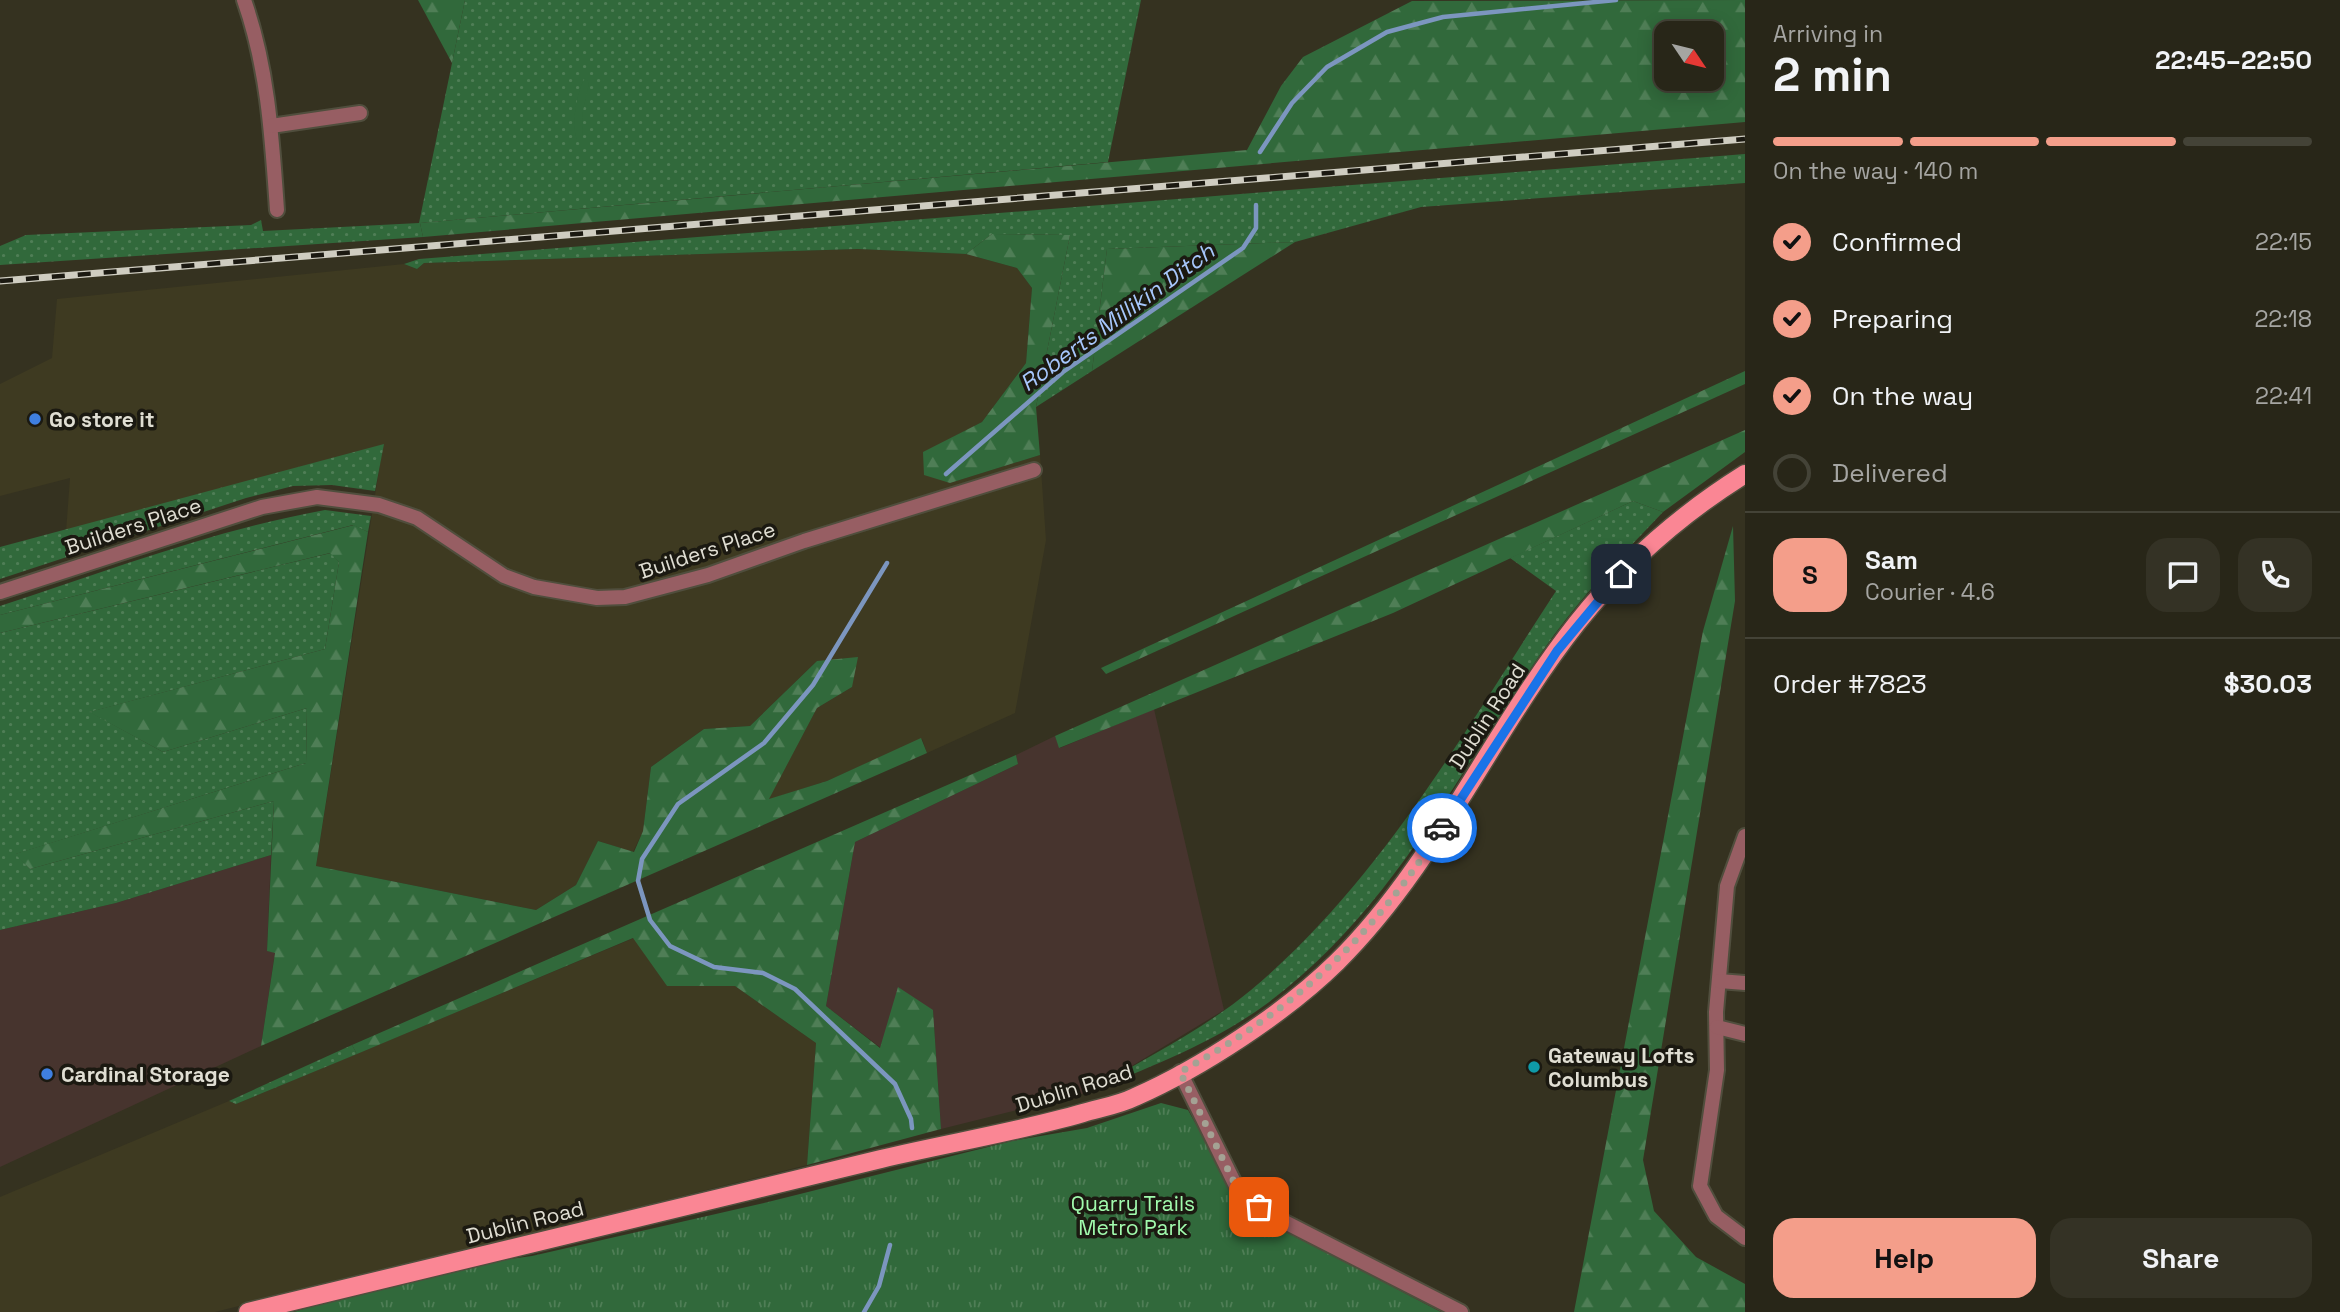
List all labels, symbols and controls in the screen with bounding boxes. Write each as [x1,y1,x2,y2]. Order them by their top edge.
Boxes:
text: Arriving in [1773,19,1883,49]
north arrow [1654,21,1724,91]
map controls [1654,21,1724,91]
text: 22:45–22:50 [2155,43,2312,77]
text: 2 min [1773,46,1892,104]
text: On the way · 140 m [1773,156,1978,186]
icon: check [1773,223,1811,261]
text: Confirmed [1832,225,1962,259]
text: 22:15 [2255,227,2312,257]
water label: Roberts Millikin Ditch [1014,236,1221,398]
icon: check [1773,300,1811,338]
text: Preparing [1832,302,1953,336]
text: 22:18 [2255,304,2312,334]
icon: check [1773,377,1811,415]
text: On the way [1832,379,1973,413]
text: 22:41 [2255,381,2312,411]
place label: Go store it [49,406,154,433]
marker: Go store it [27,411,43,427]
text: Delivered [1832,456,1948,490]
street label: Builders Place [61,491,205,561]
street label: Builders Place [635,515,779,585]
button: chat [2146,538,2220,612]
button: phone [2238,538,2312,612]
text: Sam [1865,543,1918,577]
pin [1591,544,1651,604]
icon: home [1602,555,1640,593]
text: S [1802,558,1818,592]
text: Courier · 4.6 [1865,577,1995,607]
street label: Dublin Road [1443,658,1531,774]
text: Order #7823 [1773,667,1927,701]
text: $30.03 [2224,667,2312,701]
courier [1407,793,1477,863]
icon: car [1423,809,1461,847]
place label: Gateway Lofts Columbus [1548,1042,1695,1093]
street label: Dublin Road [1012,1057,1136,1119]
marker: Gateway Lofts Columbus [1526,1059,1542,1075]
place label: Cardinal Storage [61,1061,230,1088]
marker: Cardinal Storage [39,1066,55,1082]
pin [1229,1177,1289,1237]
icon: bag [1240,1188,1278,1226]
park label: Quarry Trails Metro Park [1071,1190,1195,1241]
street label: Dublin Road [463,1194,587,1250]
button: Help [1773,1218,2036,1298]
button: Share [2050,1218,2312,1298]

